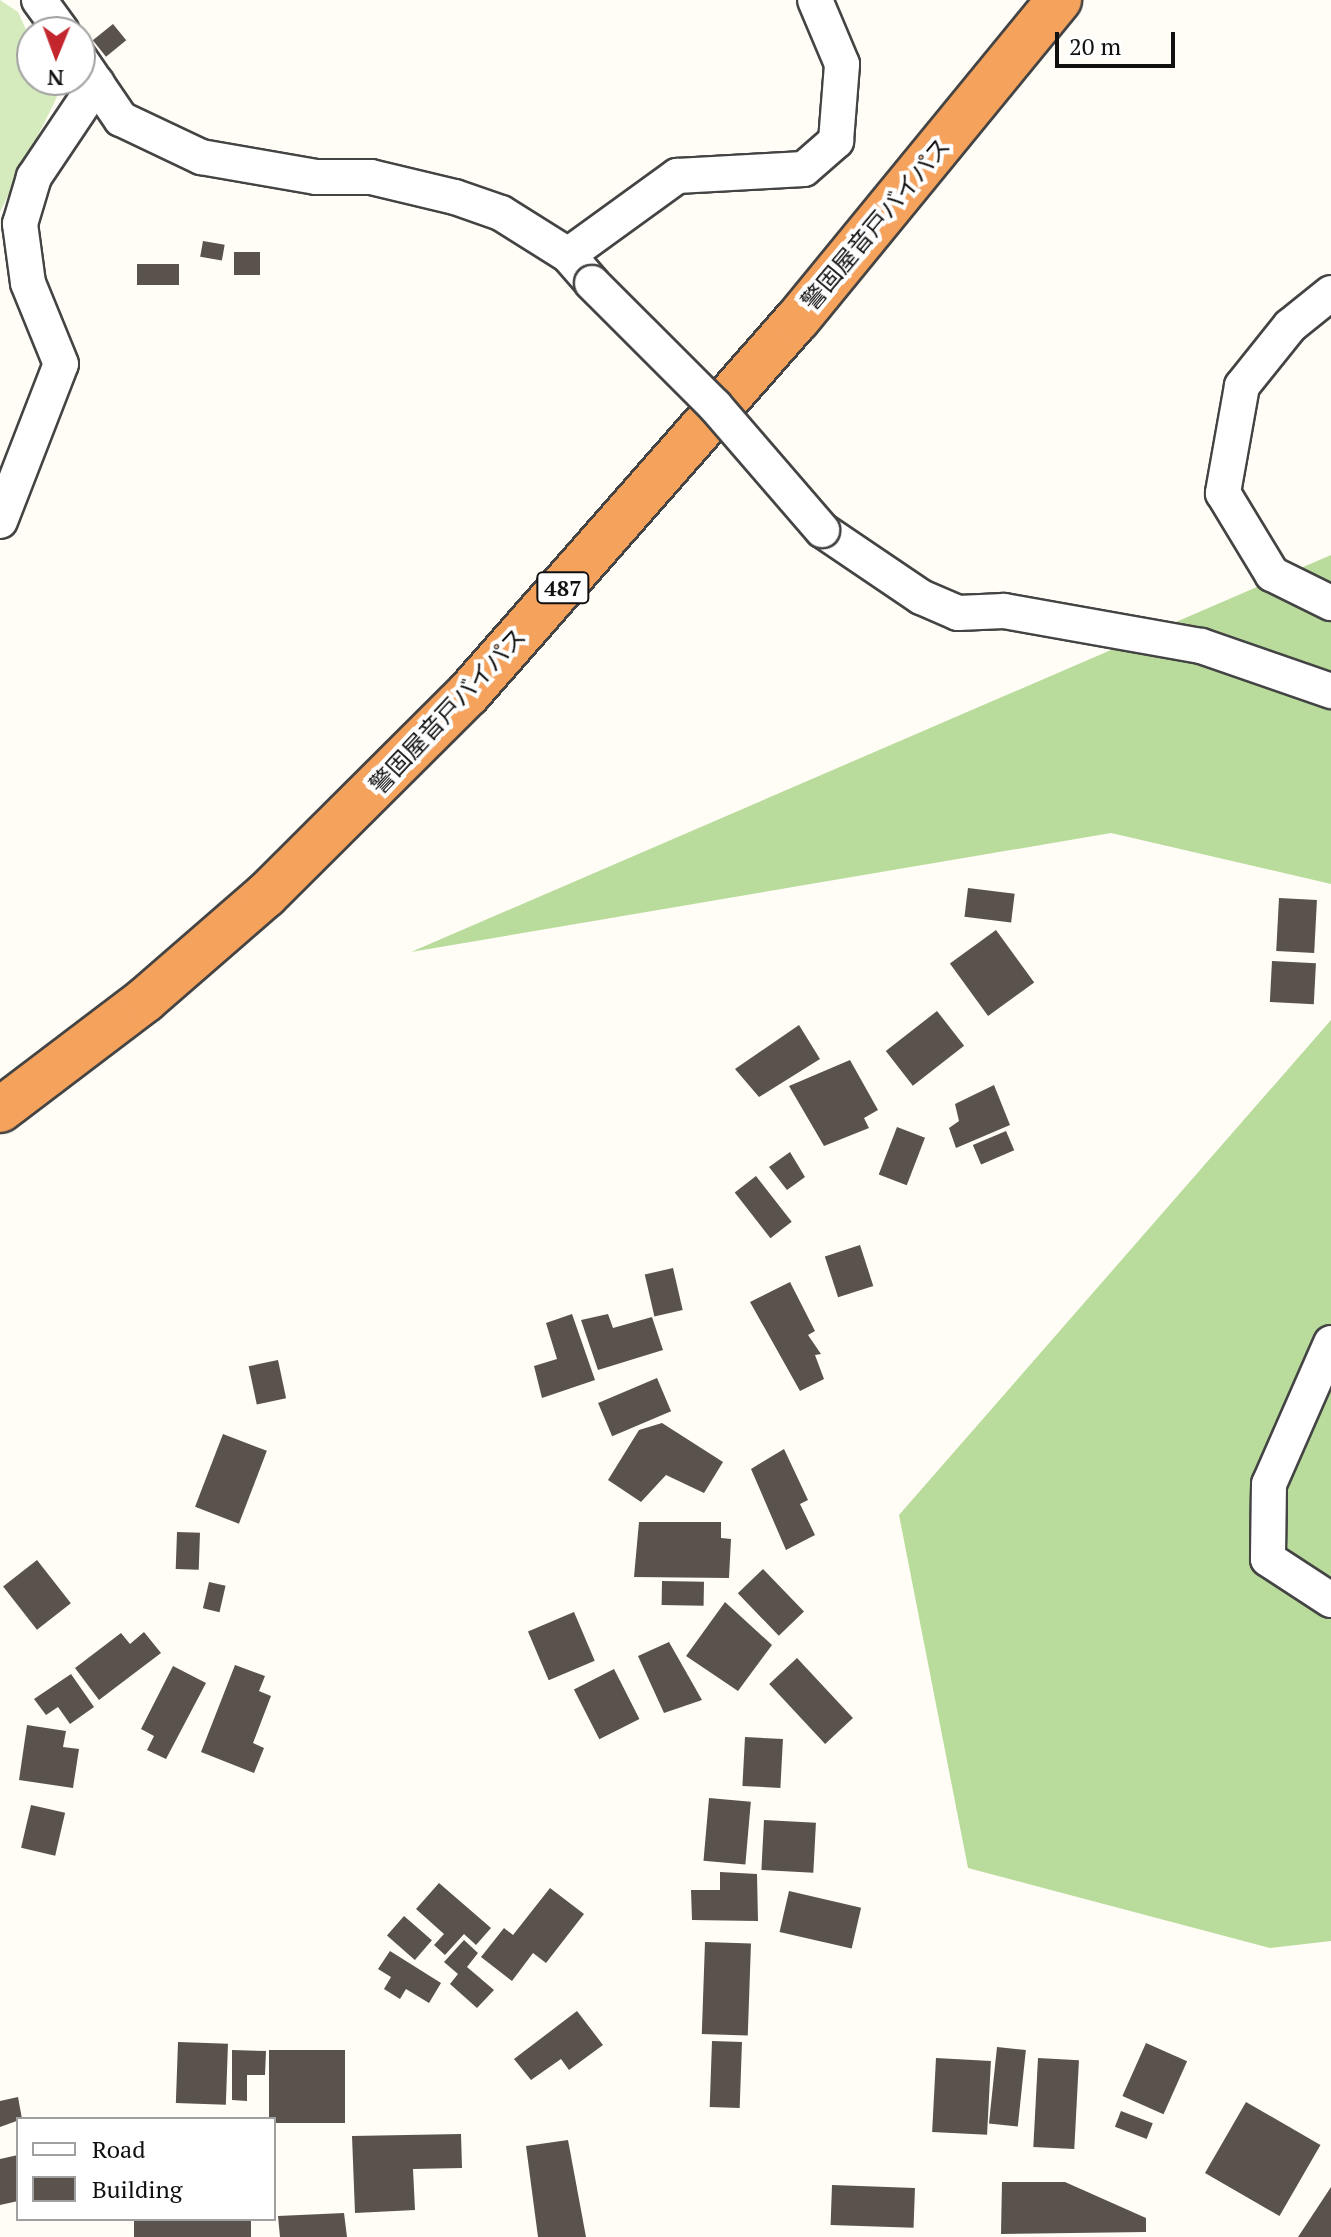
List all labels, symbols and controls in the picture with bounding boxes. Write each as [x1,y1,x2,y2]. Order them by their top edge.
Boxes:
north arrow [16,16,96,96]
scale bar [1059,16,1179,66]
text: 20 m [1069,30,1121,62]
text: N [47,64,64,93]
street label: 警固屋音戸バイパス [796,132,956,316]
road number: 487 [535,570,591,606]
street label: 警固屋音戸バイパス [364,622,532,800]
legend [16,2117,276,2221]
text: Road [92,2133,146,2165]
text: Building [92,2173,182,2205]

